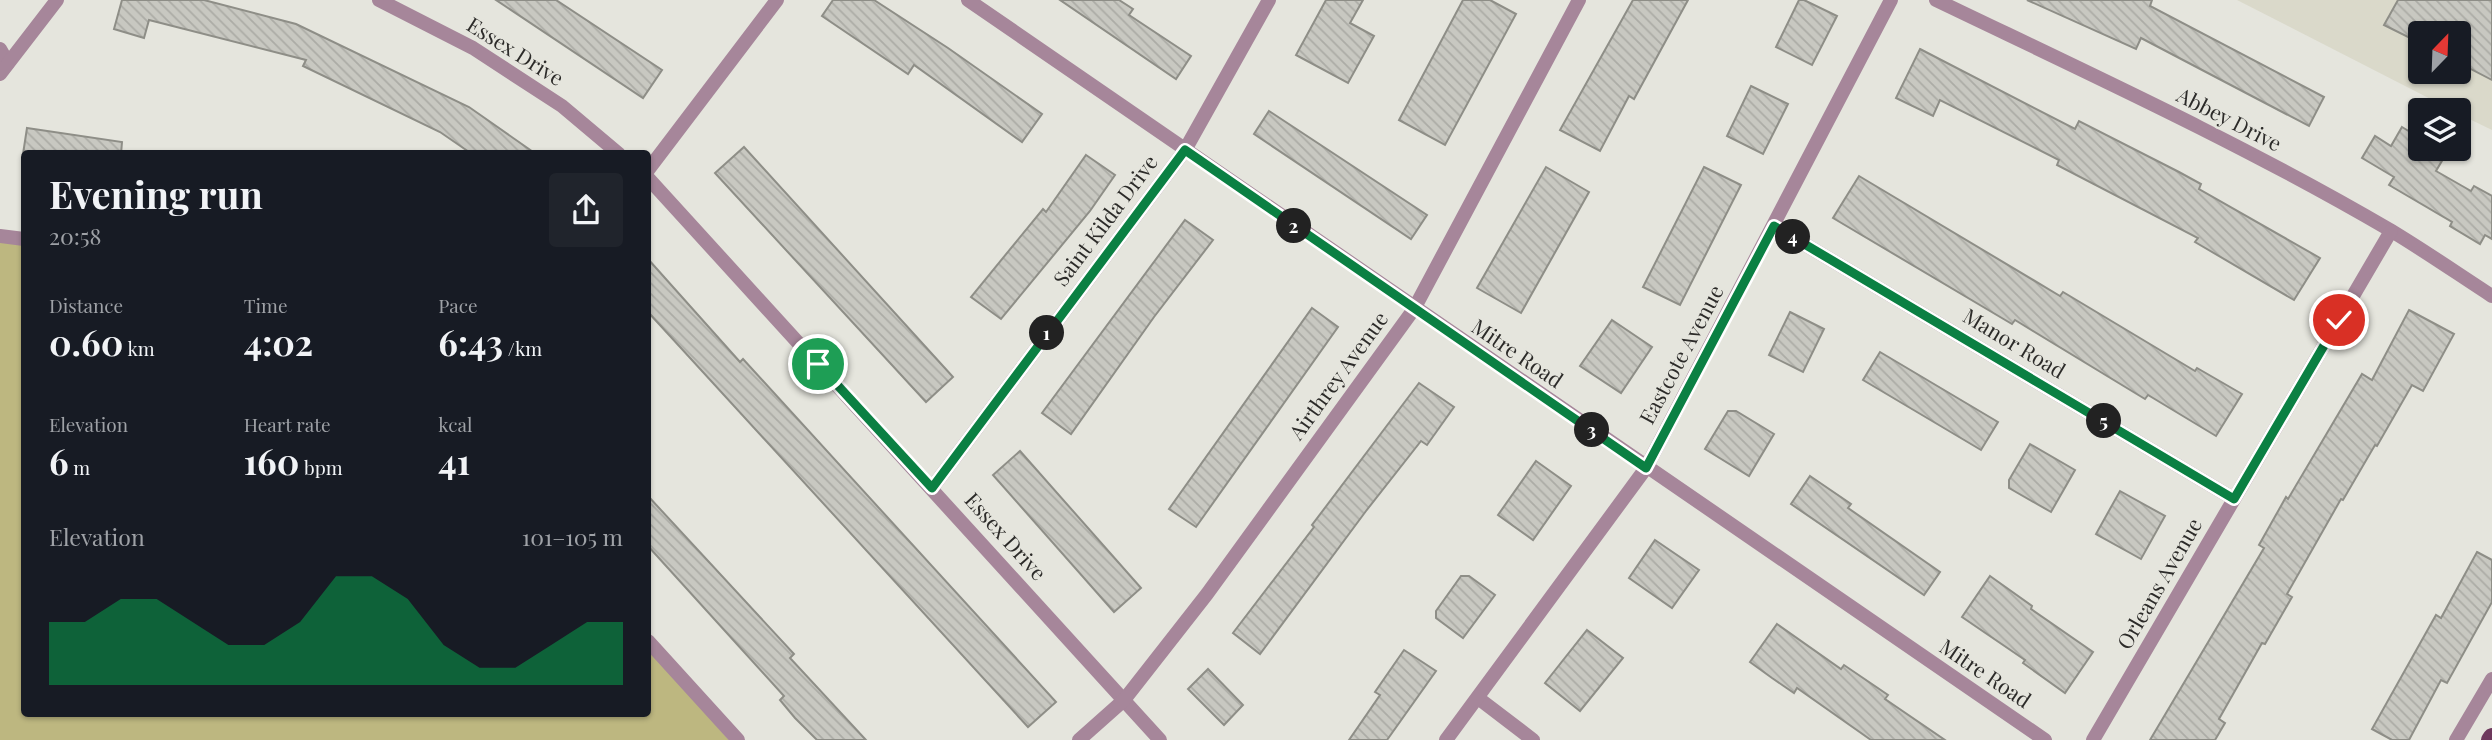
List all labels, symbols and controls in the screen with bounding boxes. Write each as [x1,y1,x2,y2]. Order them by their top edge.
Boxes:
street label: Essex Drive [462,10,570,91]
north arrow [2408,21,2471,84]
map controls [2408,21,2471,161]
street label: Abbey Drive [2172,79,2287,157]
button: layers [2408,98,2471,161]
street label: Saint Kilda Drive [1046,148,1163,291]
text: Evening run [49,168,263,219]
button: share [549,173,623,247]
pin: 2 [1276,208,1312,244]
text: 2 [1289,212,1298,238]
pin: 4 [1776,219,1811,254]
text: 20:58 [49,220,101,251]
text: 4 [1787,223,1798,249]
street label: Eastcote Avenue [1632,280,1729,428]
pin [2309,290,2369,350]
text: Distance [49,292,123,318]
text: Time [244,292,288,318]
text: Pace [438,292,478,318]
street label: Manor Road [1959,301,2071,384]
icon: check [2320,301,2358,339]
street label: Airthrey Avenue [1281,305,1393,445]
street label: Mitre Road [1467,312,1569,393]
pin: 1 [1030,316,1064,350]
text: 0.60 [49,318,123,365]
text: 4:02 [244,318,313,365]
text: 6:43 [438,318,503,365]
text: 1 [1043,319,1050,345]
pin [788,334,848,394]
text: km [123,335,155,361]
text: /km [503,335,542,361]
icon: arrive [799,345,837,383]
pin: 5 [2086,404,2122,438]
text: 5 [2099,407,2108,433]
text: Elevation [49,411,128,437]
text: Heart rate [244,411,331,437]
text: kcal [438,411,472,437]
pin: 3 [1574,412,1610,448]
text: 3 [1587,416,1596,442]
text: 6 [49,437,69,484]
text: 160 [244,437,299,484]
text: 41 [438,437,470,484]
text: m [69,454,90,480]
text: bpm [299,454,343,480]
street label: Essex Drive [960,486,1053,586]
street label: Orleans Avenue [2109,512,2207,654]
text: Elevation [49,521,145,552]
text: 101–105 m [522,521,623,552]
street label: Mitre Road [1935,632,2037,713]

